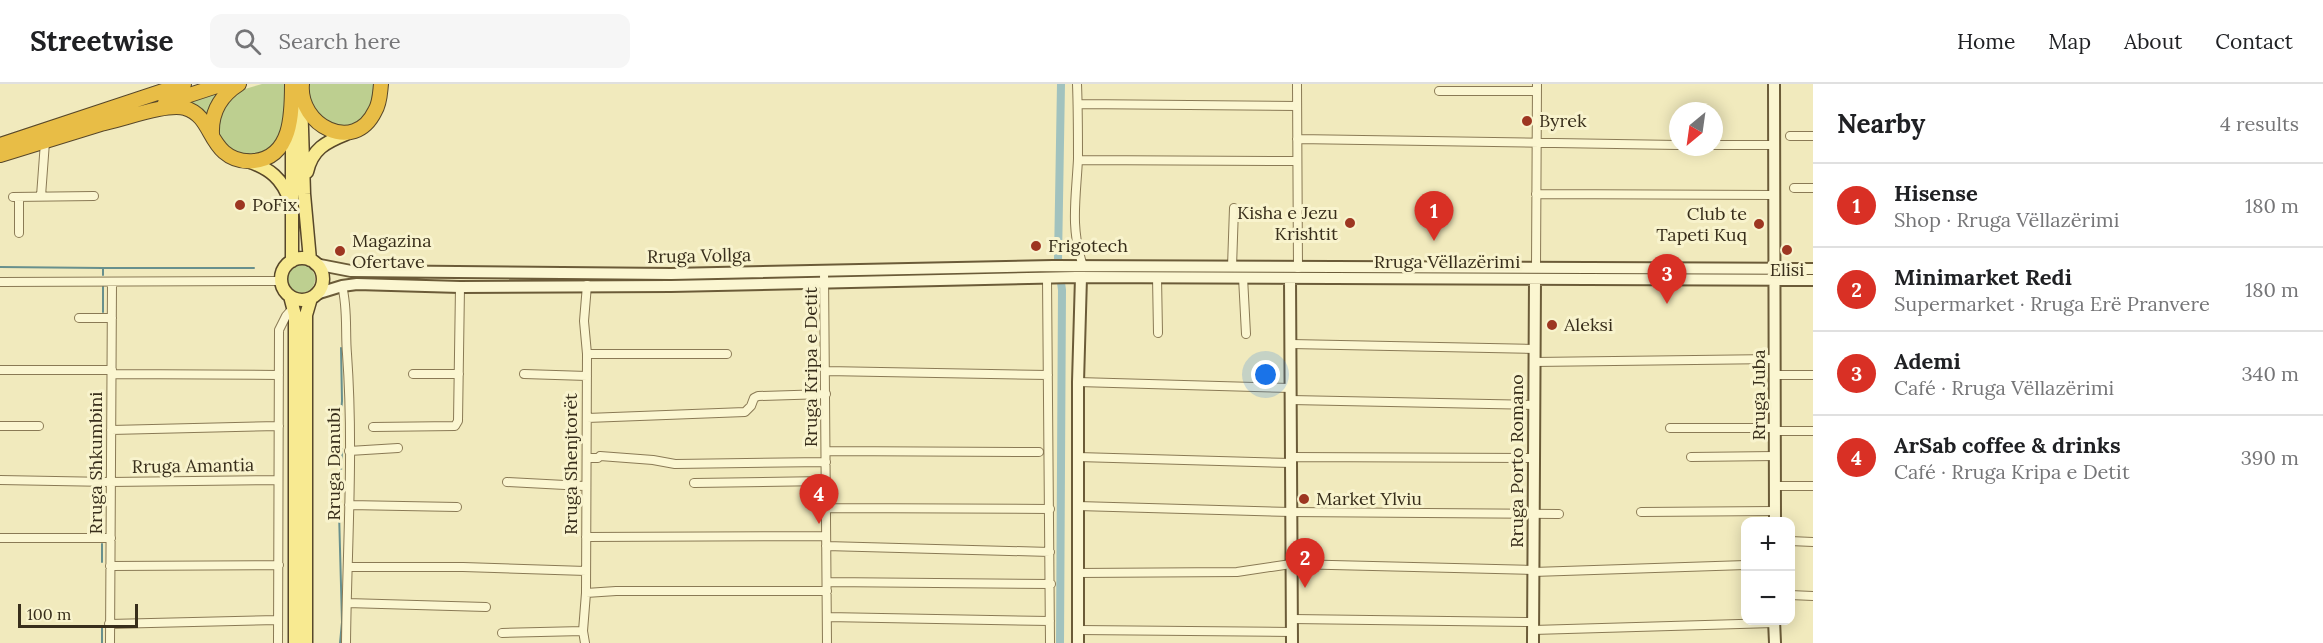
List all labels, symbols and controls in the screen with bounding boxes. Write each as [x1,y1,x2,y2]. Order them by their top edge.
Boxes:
search box [210,14,630,68]
text: Streetwise [30,23,174,59]
icon: search [231,25,264,58]
text: Search here [279,27,401,55]
text: Home [1957,28,2015,55]
text: Map [2048,28,2091,55]
text: About [2124,28,2182,55]
text: Contact [2215,28,2293,55]
north arrow [1669,102,1723,156]
text: Nearby [1837,107,1925,140]
place label: Byrek [1539,109,1587,132]
text: 4 results [2220,111,2299,136]
marker: Byrek [1520,114,1534,128]
text: Hisense [1894,179,1978,207]
pin: 1 [1414,192,1454,241]
place label: PoFix [252,193,298,216]
text: 1 [1852,193,1861,218]
text: 180 m [2245,193,2299,218]
marker: PoFix [233,198,247,212]
place label: Kisha e Jezu Krishtit [1237,201,1338,245]
place label: Club te Tapeti Kuq [1656,202,1748,246]
text: Shop · Rruga Vëllazërimi [1894,207,2119,232]
marker: Kisha e Jezu Krishtit [1343,216,1357,230]
marker: Club te Tapeti Kuq [1752,217,1766,231]
place label: Magazina Ofertave [352,229,432,273]
place label: Frigotech [1048,234,1128,257]
marker: Frigotech [1029,239,1043,253]
street label: Rruga Vollga [647,243,751,268]
marker: Elisi [1780,243,1794,257]
marker: Magazina Ofertave [333,244,347,258]
street label: Rruga Vëllazërimi [1374,250,1520,273]
pin: 3 [1648,254,1686,304]
place label: Elisi [1770,258,1804,281]
text: Minimarket Redi [1894,263,2072,291]
text: 2 [1851,277,1862,302]
text: 180 m [2245,277,2299,302]
street label: Rruga Kripa e Detit [799,287,822,447]
text: Supermarket · Rruga Erë Pranvere [1894,291,2210,316]
place label: Aleksi [1563,313,1613,336]
marker: Aleksi [1545,318,1559,332]
text: Ademi [1894,347,1961,375]
street label: Rruga Juba [1747,349,1770,441]
your location [1251,360,1280,389]
text: 3 [1851,361,1862,386]
text: 340 m [2241,361,2299,386]
street label: Rruga Porto Romano [1505,374,1528,548]
text: Café · Rruga Vëllazërimi [1894,375,2114,400]
street label: Rruga Shkumbini [84,392,107,534]
street label: Rruga Shenjtorët [559,393,582,535]
street label: Rruga Danubi [322,407,345,521]
text: ArSab coffee & drinks [1894,431,2121,459]
text: 4 [1851,445,1862,470]
text: 390 m [2241,445,2299,470]
street label: Rruga Amantia [132,453,254,478]
text: Café · Rruga Kripa e Detit [1894,459,2130,484]
pin: 4 [800,474,838,524]
place label: Market Ylviu [1316,487,1422,510]
marker: Market Ylviu [1297,492,1311,506]
map controls [1741,517,1795,625]
button: + [1741,517,1795,571]
pin: 2 [1286,538,1324,588]
button: − [1741,571,1795,625]
scale bar [18,601,138,628]
text: 100 m [27,604,71,624]

